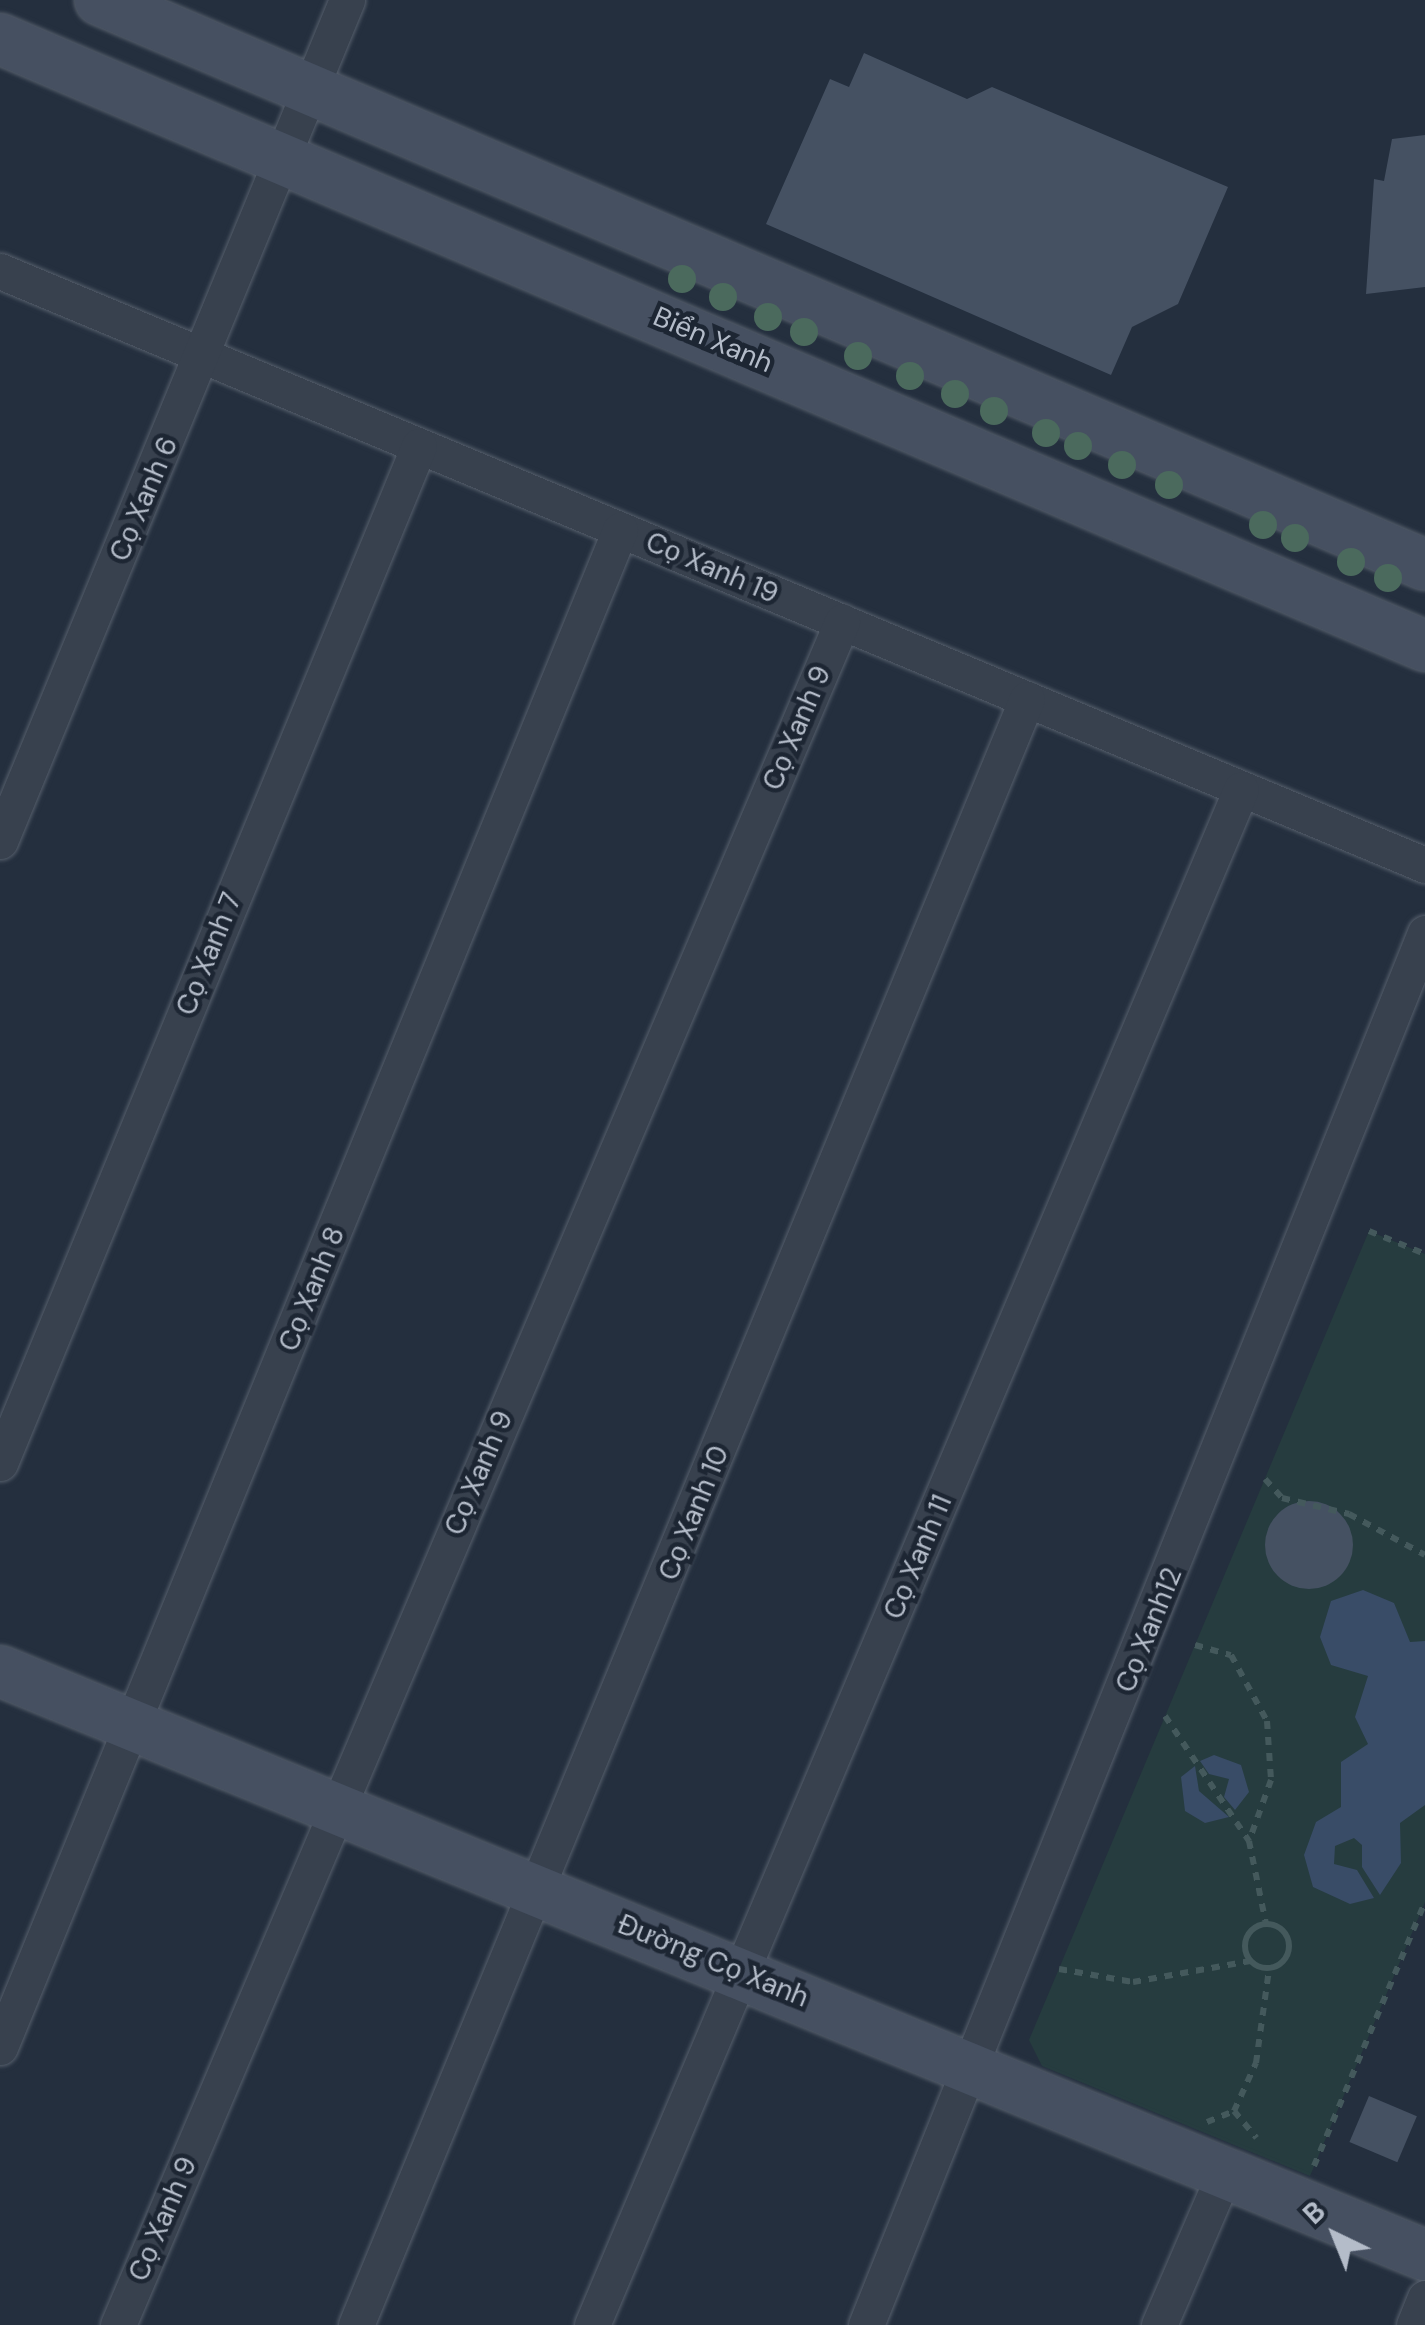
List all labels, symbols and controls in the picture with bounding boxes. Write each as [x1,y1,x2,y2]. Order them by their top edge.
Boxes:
street label: Biển Xanh [648,300,778,380]
street label: Cọ Xanh 6 [103,432,185,566]
street label: Cọ Xanh 19 [641,525,783,611]
street label: Cọ Xanh 9 [756,661,838,795]
street label: Cọ Xanh 7 [169,888,249,1020]
street label: Cọ Xanh 8 [272,1222,352,1356]
street label: Cọ Xanh 9 [438,1406,520,1540]
street label: Cọ Xanh 10 [652,1441,736,1585]
street label: Cọ Xanh 11 [877,1490,959,1624]
street label: Cọ Xanh12 [1109,1563,1189,1697]
street label: Đường Cọ Xanh [613,1907,813,2015]
street label: Cọ Xanh 9 [122,2152,204,2286]
north arrow [1285,2185,1385,2285]
text: B [1295,2193,1333,2232]

